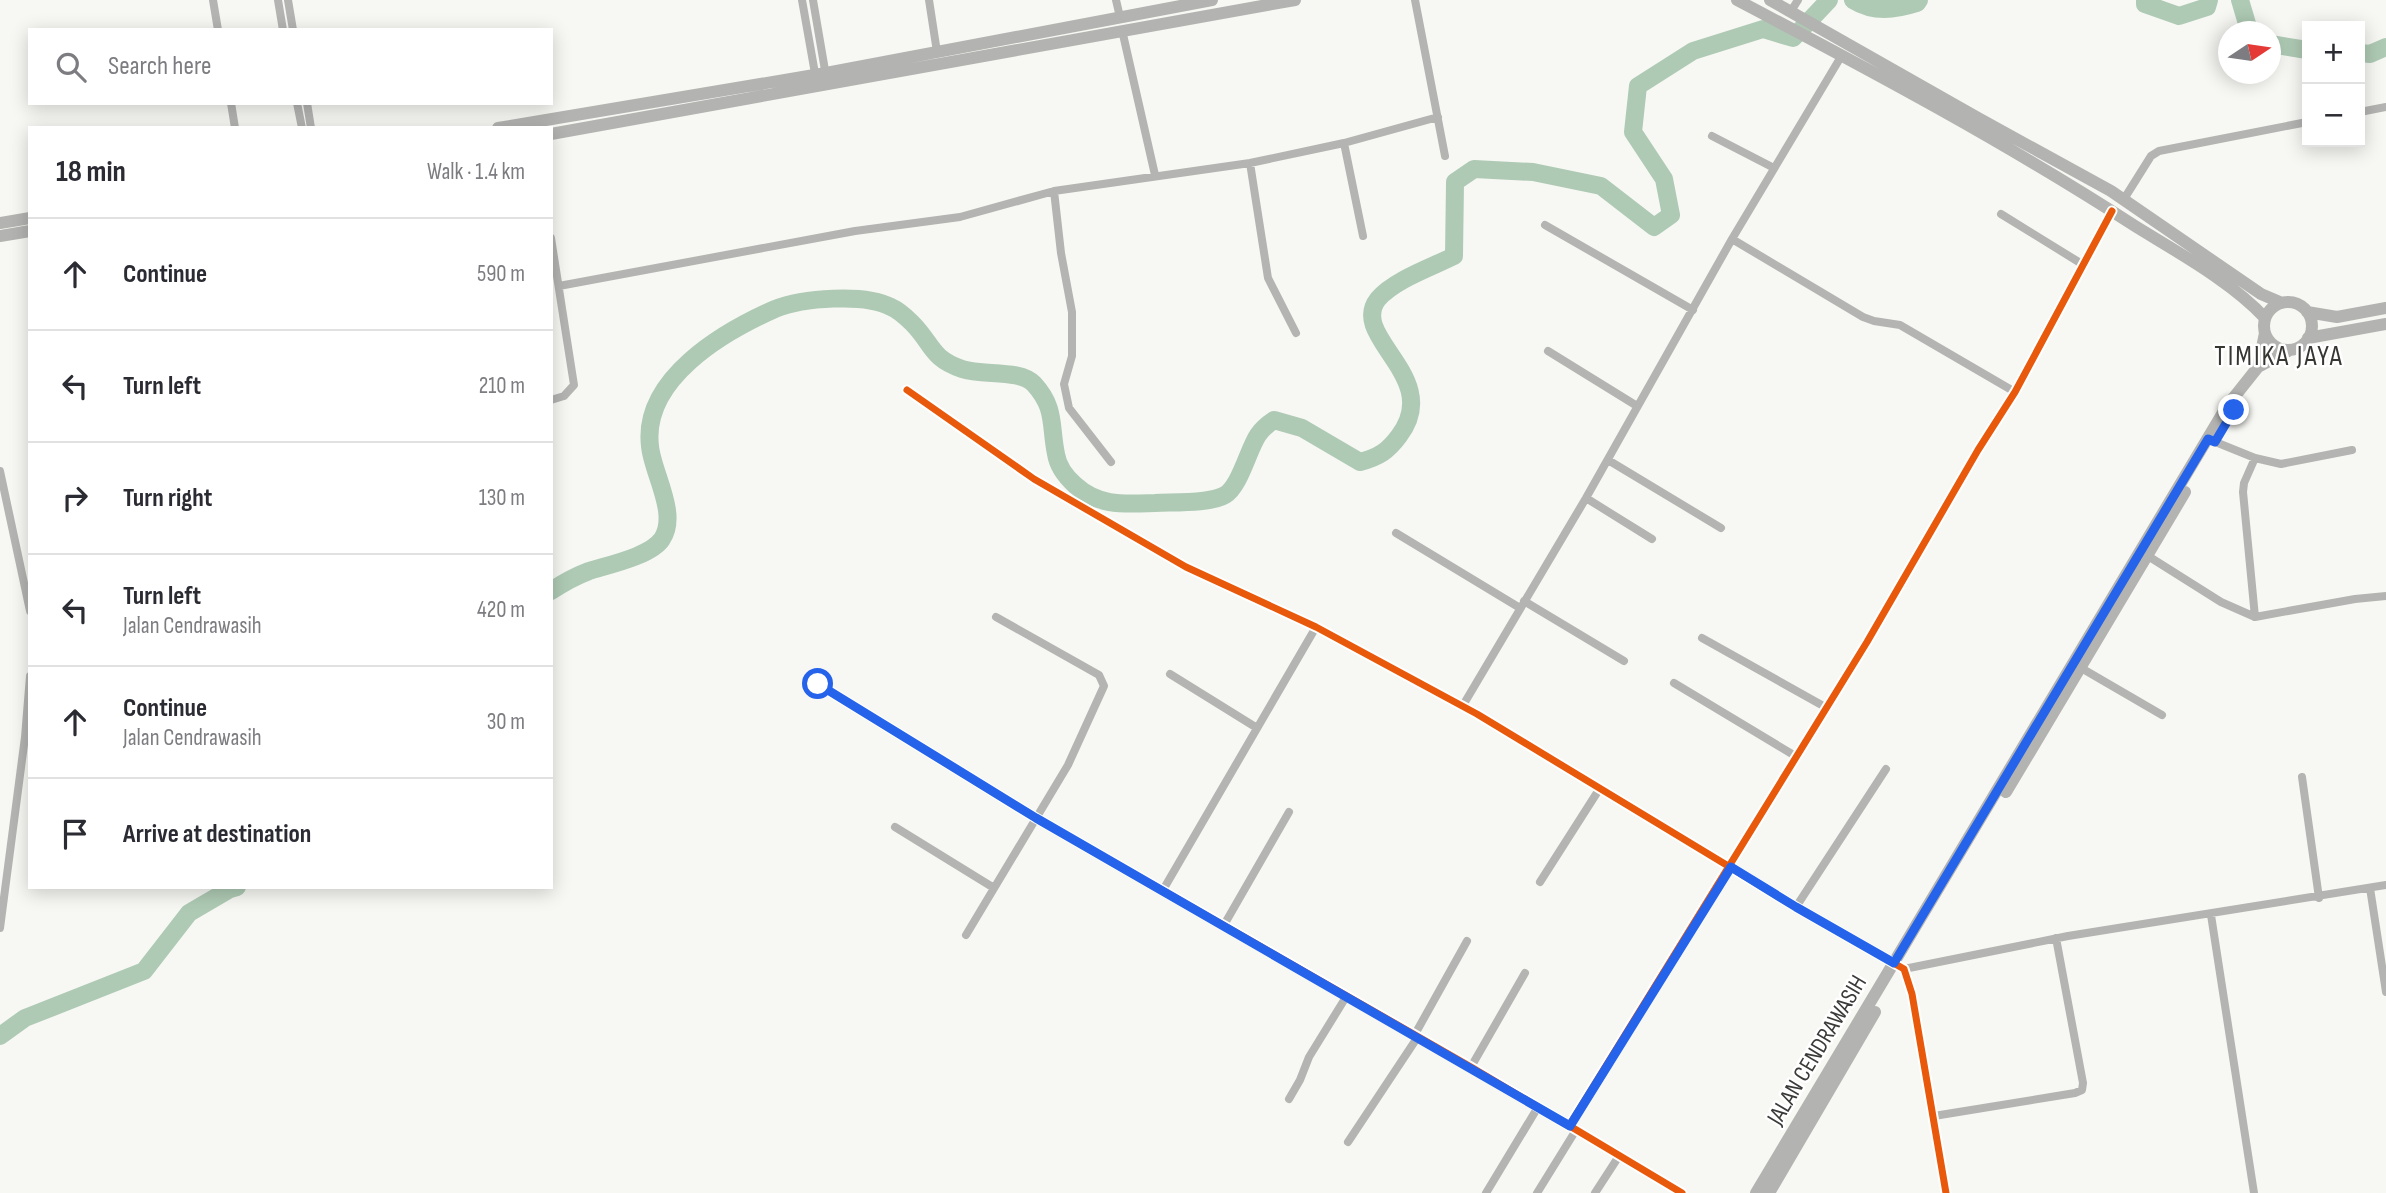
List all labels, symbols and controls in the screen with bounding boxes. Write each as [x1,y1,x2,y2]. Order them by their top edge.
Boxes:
north arrow [2218,21,2281,84]
map controls [2302,21,2365,147]
button: + [2302,21,2365,84]
search box [28,28,553,105]
icon: search [52,48,90,86]
text: Search here [108,51,211,82]
button: − [2302,84,2365,147]
text: 18 min [56,154,126,190]
text: Walk · 1.4 km [427,158,525,186]
icon: ahead [56,255,94,293]
text: Continue [123,259,207,290]
text: 590 m [477,260,525,288]
district label: TIMIKA JAYA [2214,340,2344,373]
icon: left [56,367,94,405]
text: Turn left [123,371,201,402]
text: 210 m [479,372,525,400]
route end [2218,394,2249,425]
icon: right [56,479,94,517]
text: Turn right [123,483,212,514]
text: 130 m [479,484,525,512]
text: Turn left [123,581,201,612]
icon: left [56,591,94,629]
text: 420 m [477,596,525,624]
text: Jalan Cendrawasih [123,612,262,640]
route start [802,668,833,699]
text: Continue [123,693,207,724]
icon: ahead [56,703,94,741]
text: 30 m [487,708,525,736]
text: Jalan Cendrawasih [123,724,262,752]
icon: arrive [56,815,94,853]
text: Arrive at destination [123,819,311,850]
street label: JALAN CENDRAWASIH [1760,970,1873,1131]

